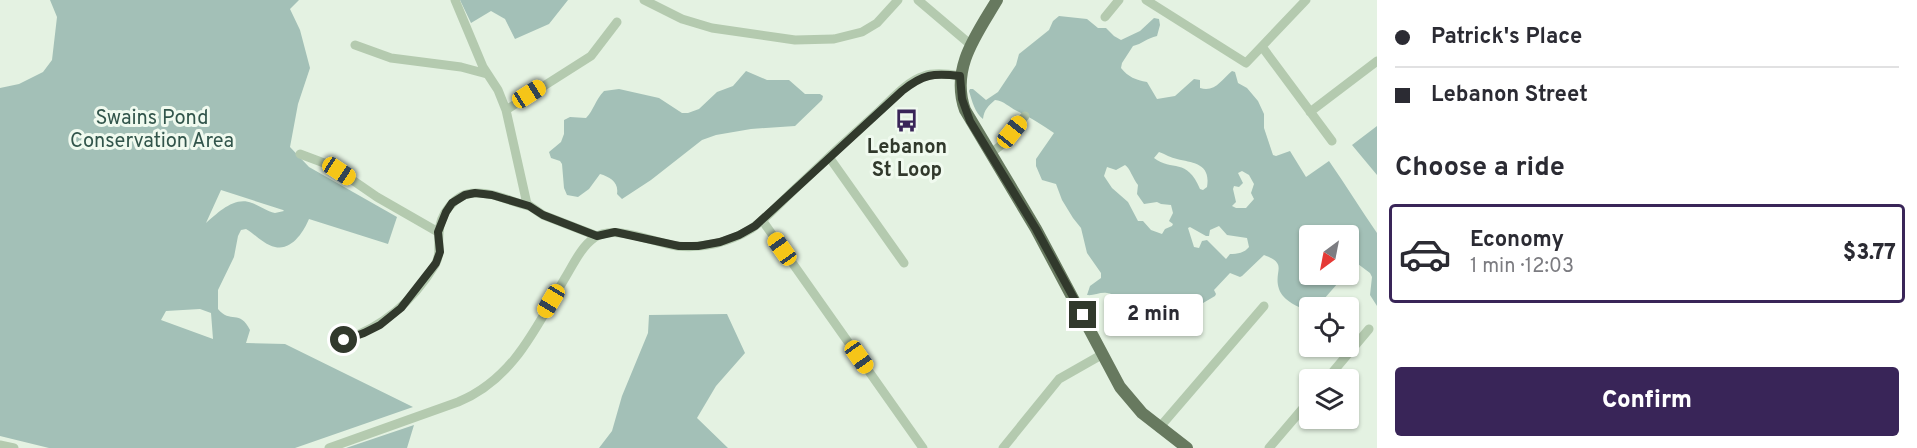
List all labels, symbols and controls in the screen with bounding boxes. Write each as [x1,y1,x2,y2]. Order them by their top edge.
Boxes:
text: Patrick's Place [1431,24,1582,51]
car [509,77,549,111]
text: Lebanon Street [1431,82,1588,109]
park label: Swains Pond Conservation Area [70,106,234,155]
bus stop icon: Lebanon St Loop [894,107,920,133]
car [994,112,1030,152]
place label: Lebanon St Loop [867,135,947,184]
text: Choose a ride [1395,151,1565,185]
car [319,154,359,188]
north arrow [1299,225,1359,285]
map controls [1299,225,1359,429]
icon: car [1398,227,1452,281]
text: Economy [1470,227,1564,254]
car [764,229,800,269]
text: $3.77 [1843,240,1896,267]
text: 1 min · 12:03 [1470,254,1574,280]
car [534,281,568,321]
callout: 2 min [1104,294,1203,336]
button: locate [1299,297,1359,357]
route end [1069,301,1096,328]
text: 2 min [1127,302,1180,328]
route start [330,326,357,353]
car [841,337,877,377]
button: Confirm [1395,367,1899,436]
button: layers [1299,369,1359,429]

